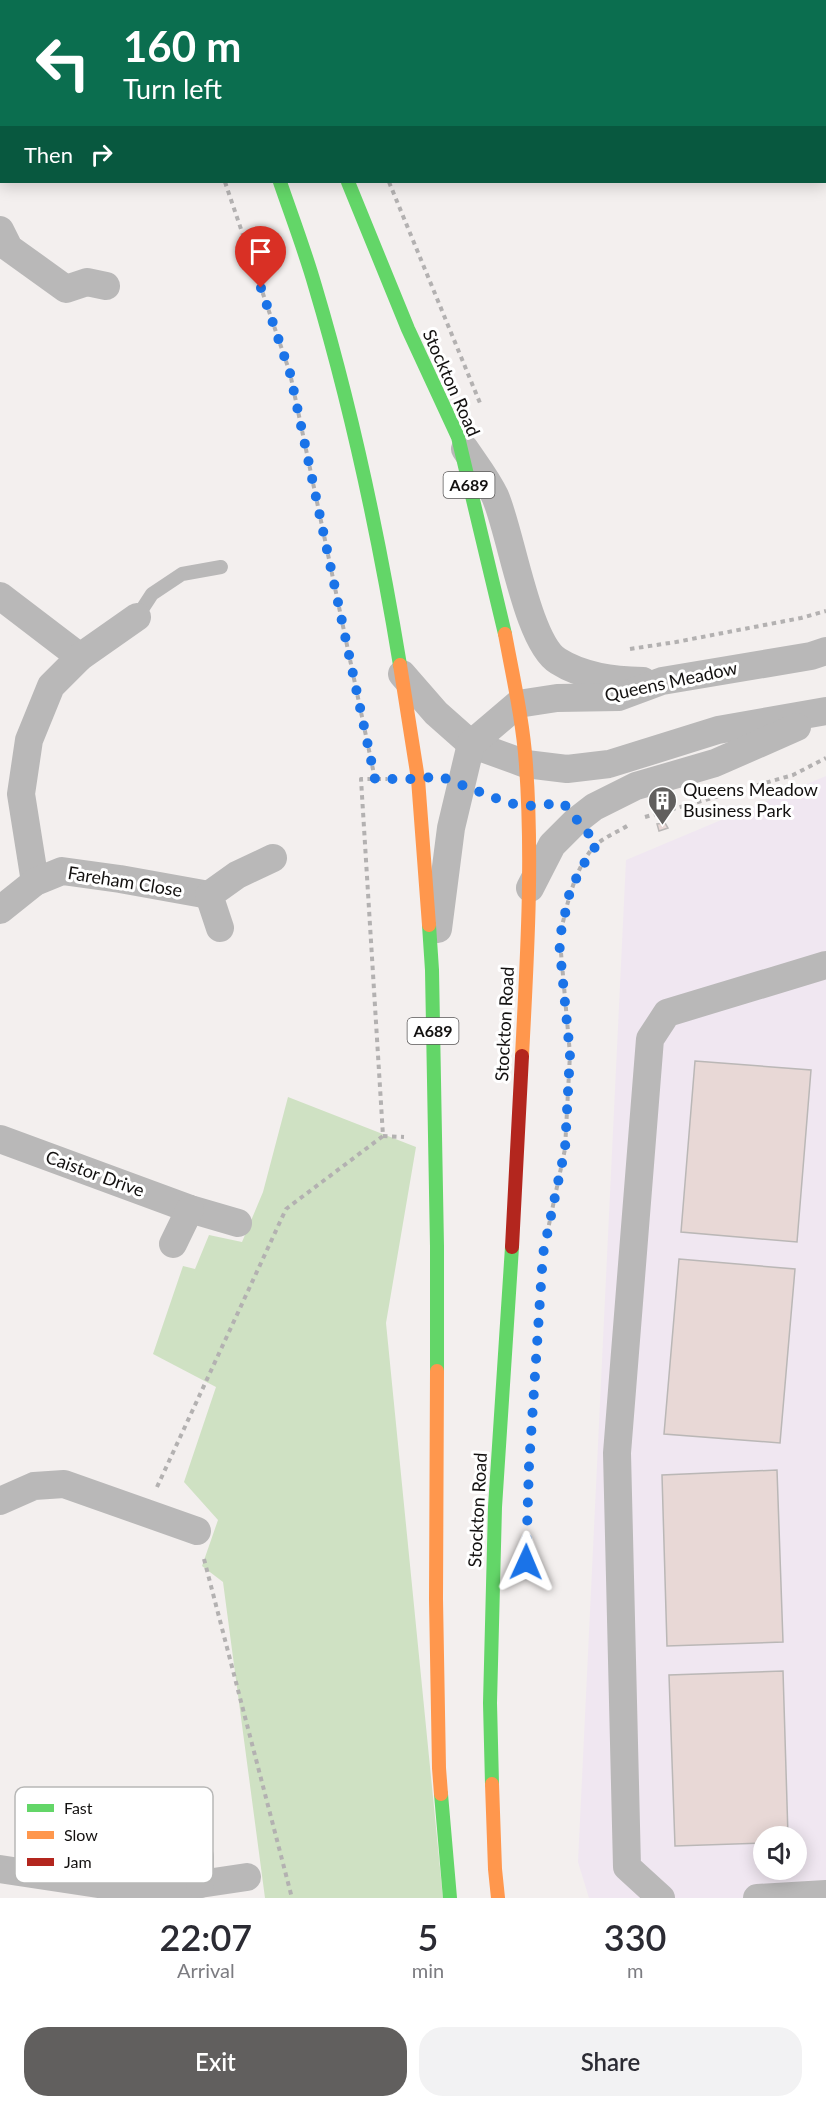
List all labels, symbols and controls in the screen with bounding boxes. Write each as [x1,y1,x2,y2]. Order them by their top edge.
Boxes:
text: 160 m [123,21,241,71]
icon: left [24,24,102,102]
text: Turn left [123,72,222,105]
icon: right [85,138,118,171]
text: Then [24,141,73,168]
pin [235,226,286,288]
icon: arrive [244,235,277,268]
street label: Stockton Road [418,326,485,440]
road number: A689 [444,472,494,498]
street label: Queens Meadow [603,656,739,706]
place label: Queens Meadow Business Park [683,778,818,821]
building icon: Queens Meadow Business Park [646,784,678,826]
street label: Fareham Close [66,861,184,901]
street label: Stockton Road [490,966,518,1082]
road number: A689 [408,1018,458,1044]
street label: Caistor Drive [43,1145,148,1201]
street label: Stockton Road [463,1452,491,1568]
position arrow [494,1530,558,1594]
legend [15,1787,213,1883]
text: Fast [64,1798,93,1817]
text: Slow [64,1825,98,1844]
map controls [753,1826,807,1880]
button: sound [753,1826,807,1880]
text: Jam [64,1852,92,1871]
text: 22:07 [160,1915,252,1959]
text: 5 [418,1915,438,1959]
text: 330 [604,1915,666,1959]
text: Arrival [177,1958,235,1982]
text: min [412,1958,444,1982]
text: m [627,1958,643,1982]
button: Exit [24,2027,407,2096]
button: Share [419,2027,802,2096]

